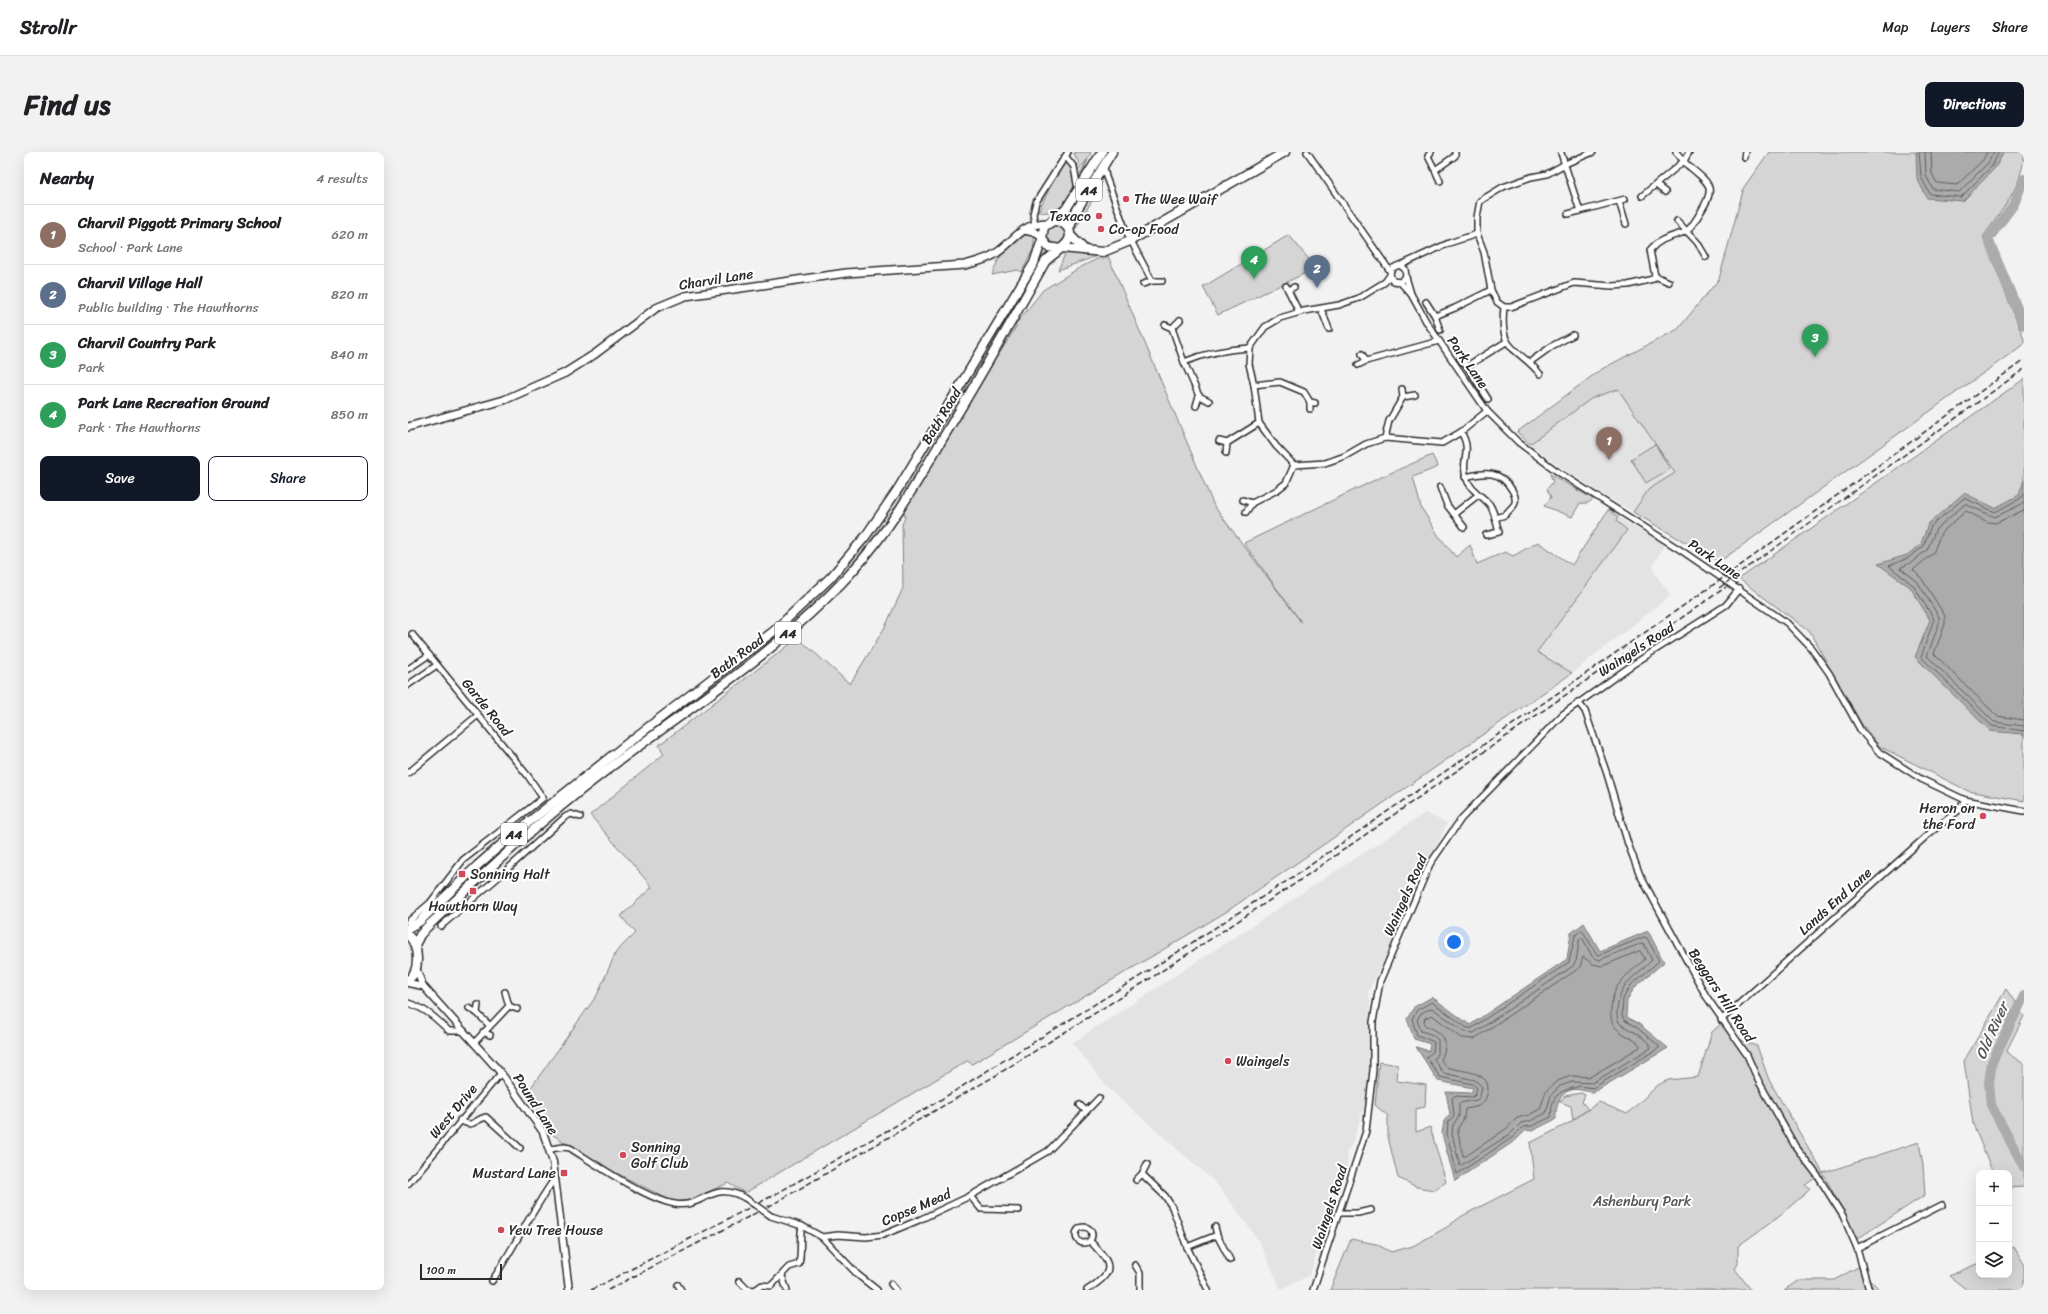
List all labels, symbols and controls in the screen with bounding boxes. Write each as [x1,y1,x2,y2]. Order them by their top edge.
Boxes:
text: Strollr [20,11,76,44]
text: Map [1883,15,1908,40]
text: Layers [1930,15,1970,40]
text: Share [1992,15,2028,40]
text: Find us [24,80,111,129]
button: Directions [1925,82,2024,127]
text: Nearby [40,163,94,193]
text: 4 results [316,167,368,190]
road number: A4 [1076,179,1102,201]
place label: The Wee Waif [1134,187,1219,212]
marker: The Wee Waif [1121,194,1131,204]
place label: Texaco [1049,204,1091,229]
text: Charvil Piggott Primary School [78,210,281,236]
marker: Texaco [1094,211,1104,221]
place label: Co-op Food [1109,217,1180,242]
text: 1 [50,223,56,246]
text: 620 m [332,223,368,246]
marker: Co-op Food [1096,224,1106,234]
text: School · Park Lane [78,236,183,259]
pin: 4 [1241,246,1267,279]
pin: 2 [1304,255,1330,288]
street label: Charvil Lane [677,261,755,298]
text: Charvil Village Hall [78,270,202,296]
text: 2 [49,283,57,306]
text: 820 m [331,283,368,306]
text: Public building · The Hawthorns [78,296,258,319]
pin: 3 [1802,324,1828,357]
text: Charvil Country Park [78,330,216,356]
street label: Park Lane [1440,330,1495,394]
text: 3 [49,343,57,366]
text: 840 m [330,343,368,366]
text: Park [78,356,105,379]
street label: Bath Road [914,381,969,450]
text: Park Lane Recreation Ground [78,390,269,416]
text: 4 [49,403,57,426]
text: 850 m [331,403,368,426]
text: Park · The Hawthorns [78,416,201,439]
pin: 1 [1596,427,1622,460]
button: Save [40,456,200,501]
button: Share [208,456,368,501]
street label: Park Lane [1683,532,1747,587]
street label: Waingels Road [1593,614,1681,684]
road number: A4 [775,622,801,644]
street label: Bath Road [705,626,771,685]
street label: Garde Road [455,672,519,743]
place label: Heron on the Ford [1919,796,1977,837]
marker: Heron on the Ford [1978,811,1988,821]
road number: A4 [501,823,527,845]
street label: Waingels Road [1376,849,1435,940]
street label: Lands End Lane [1793,861,1878,942]
place label: Sonning Halt [470,862,551,887]
marker: Sonning Halt [457,869,467,879]
marker: Hawthorn Way [468,886,478,896]
place label: Hawthorn Way [428,894,518,919]
your location [1444,932,1464,952]
street label: Beggars Hill Road [1682,943,1762,1049]
water label: Old River [1968,996,2017,1064]
place label: Waingels [1236,1049,1290,1074]
marker: Waingels [1223,1056,1233,1066]
street label: Pound Lane [506,1068,565,1140]
street label: West Drive [423,1078,484,1144]
place label: Sonning Golf Club [631,1135,689,1176]
marker: Sonning Golf Club [618,1150,628,1160]
street label: Waingels Road [1304,1160,1355,1252]
place label: Mustard Lane [472,1161,556,1186]
marker: Mustard Lane [559,1168,569,1178]
map controls [1976,1170,2012,1278]
button: + [1976,1170,2012,1206]
street label: Copse Mead [877,1181,956,1233]
park label: Ashenbury Park [1592,1189,1692,1214]
button: − [1976,1206,2012,1242]
place label: Yew Tree House [509,1218,603,1243]
marker: Yew Tree House [496,1225,506,1235]
button: layers [1976,1242,2012,1278]
text: 100 m [426,1261,456,1280]
scale bar [420,1262,502,1281]

